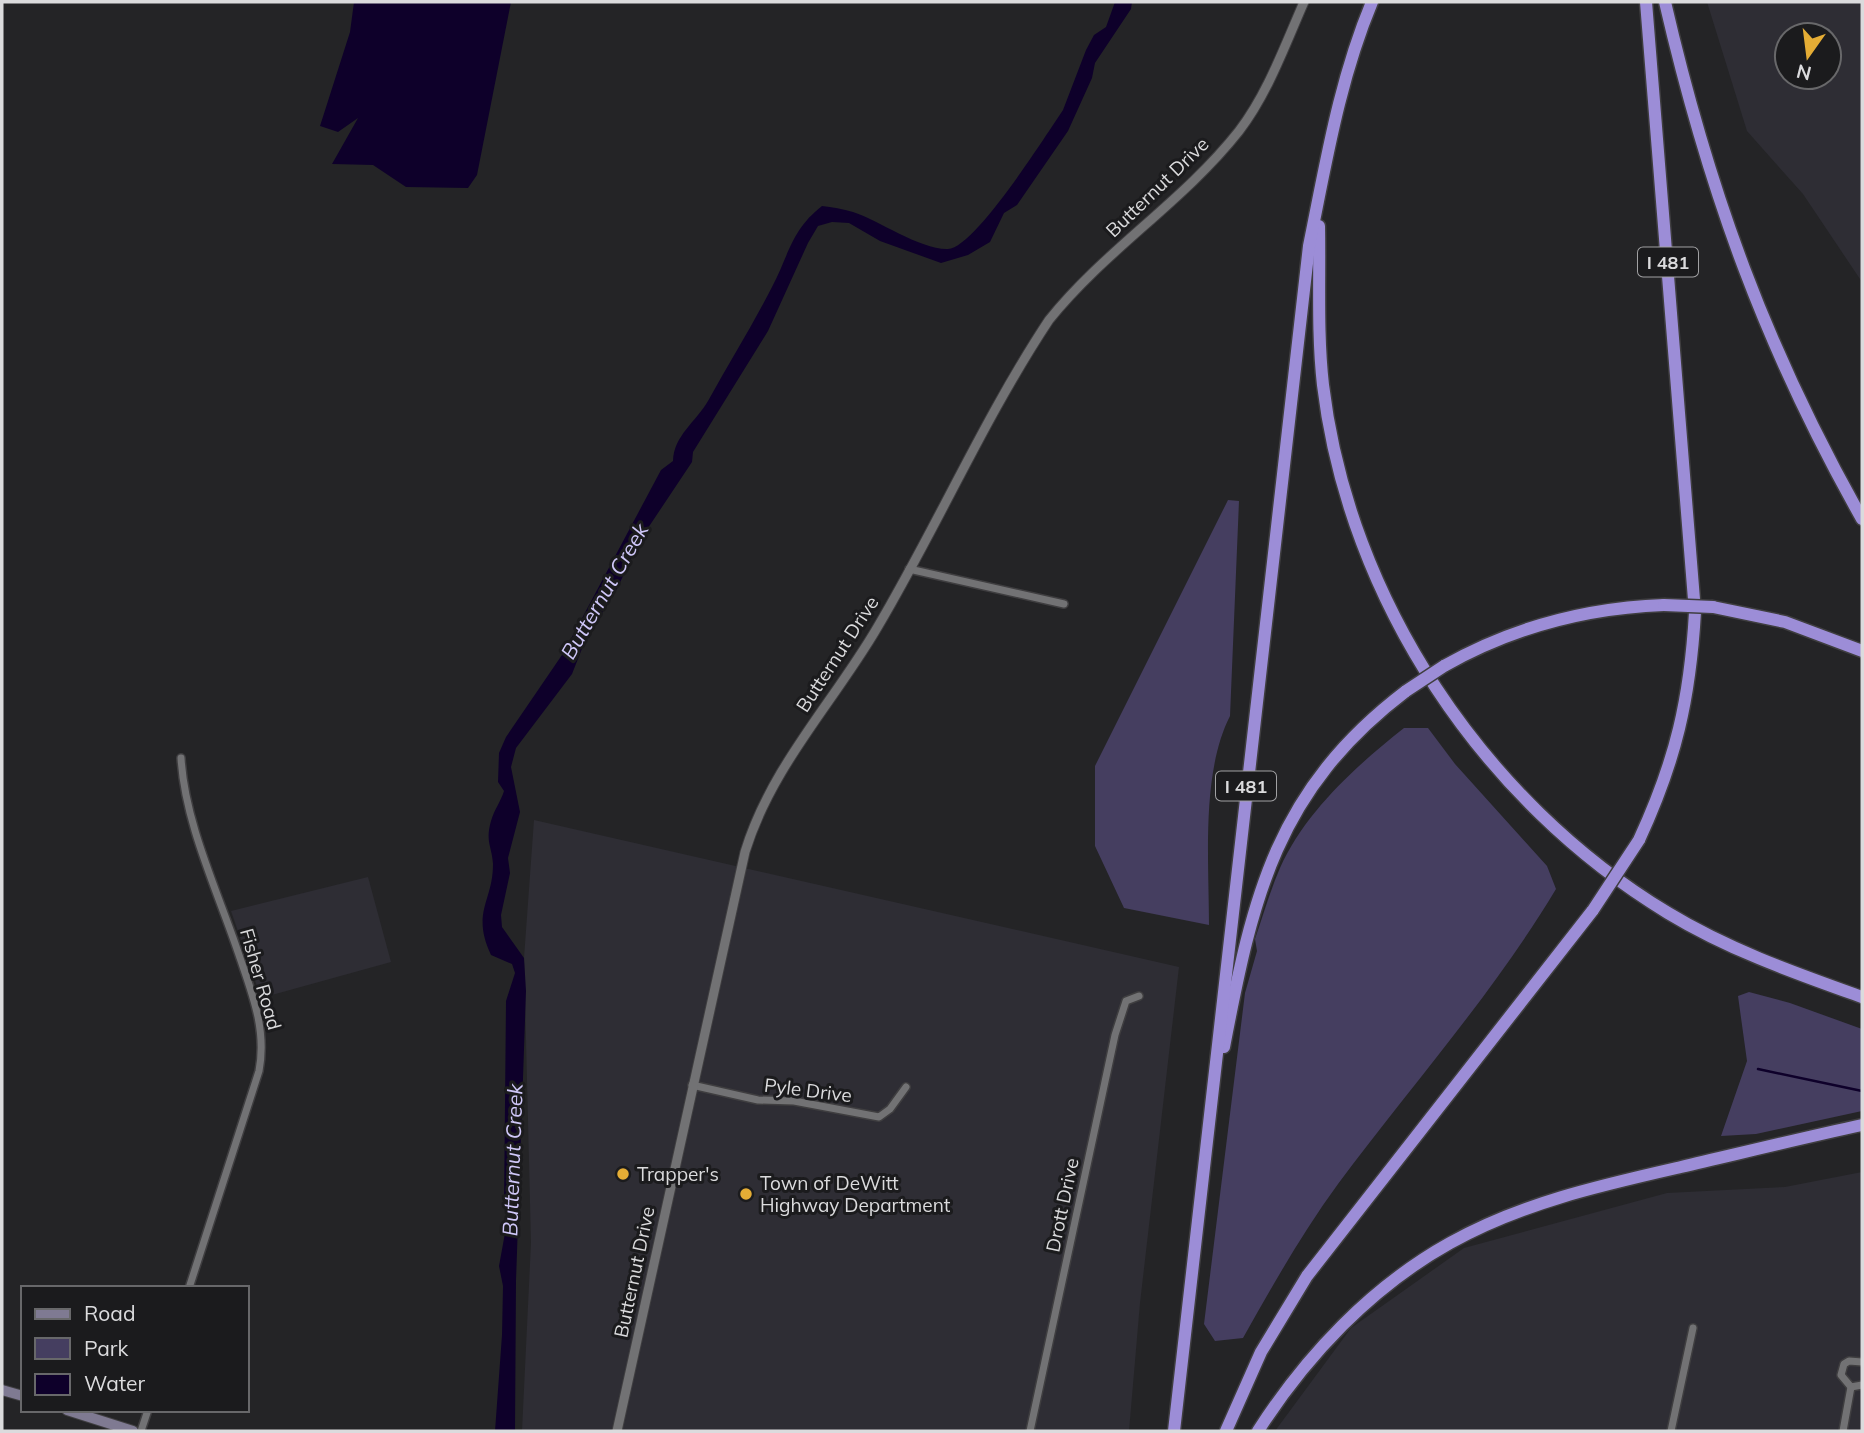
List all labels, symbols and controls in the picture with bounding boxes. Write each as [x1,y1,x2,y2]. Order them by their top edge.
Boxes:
north arrow [1773,21,1843,91]
text: N [1794,59,1814,86]
street label: Butternut Drive [1101,132,1213,242]
road number: I 481 [1638,248,1698,276]
water label: Butternut Creek [555,517,654,664]
street label: Butternut Drive [791,591,883,717]
road number: I 481 [1216,772,1276,800]
street label: Fisher Road [235,925,287,1033]
street label: Pyle Drive [763,1073,853,1107]
water label: Butternut Creek [496,1082,528,1237]
street label: Drott Drive [1040,1156,1084,1254]
place label: Trapper's [637,1162,719,1186]
marker: Trapper's [615,1166,631,1182]
place label: Town of DeWitt Highway Department [760,1171,951,1217]
marker: Town of DeWitt Highway Department [738,1186,754,1202]
street label: Butternut Drive [608,1204,660,1340]
legend [21,1286,248,1412]
text: Road [84,1300,135,1326]
text: Park [84,1335,128,1361]
text: Water [84,1370,145,1396]

